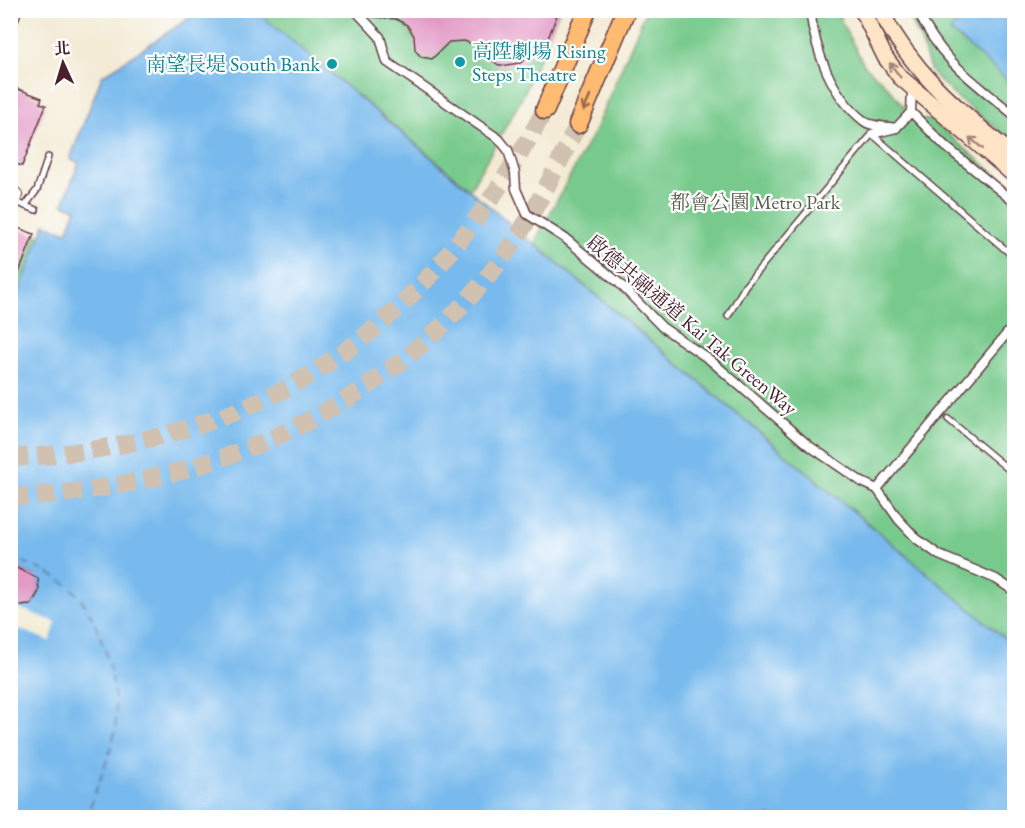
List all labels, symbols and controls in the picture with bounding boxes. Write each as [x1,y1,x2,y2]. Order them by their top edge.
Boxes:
north arrow [33,33,93,93]
text: 北 [53,38,71,60]
place label: 高陞劇場 Rising Steps Theatre [472,38,606,87]
place label: 南望長堤 South Bank [146,51,321,77]
marker: 高陞劇場 Rising Steps Theatre [453,55,467,69]
marker: 南望長堤 South Bank [325,57,339,71]
one-way arrow [888,62,901,78]
one-way arrow [581,93,592,112]
one-way arrow [968,137,984,150]
park label: 都會公園 Metro Park [670,189,841,215]
street label: 啟德共融通道 Kai Tak GreenWay [581,229,803,421]

